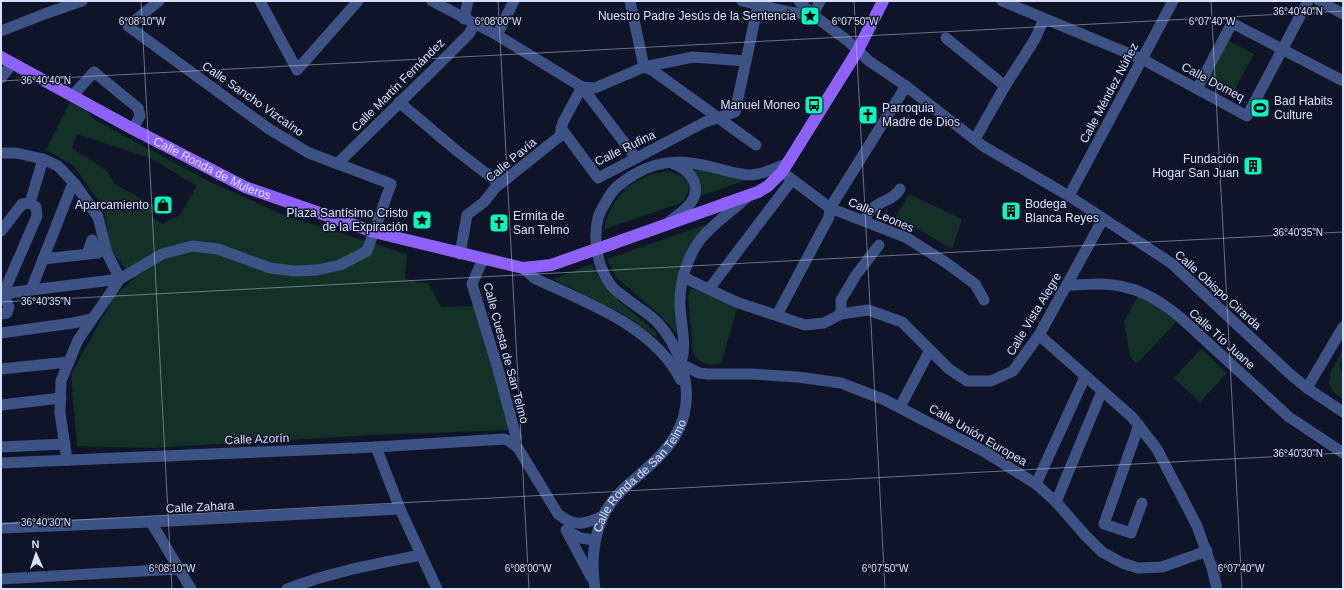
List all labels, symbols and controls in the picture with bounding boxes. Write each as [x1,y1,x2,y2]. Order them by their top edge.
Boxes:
place icon: Nuestro Padre Jesús de la Sentencia [799,5,821,27]
text: 36°40'40"N [1273,6,1323,17]
place label: Nuestro Padre Jesús de la Sentencia [598,9,796,23]
text: 6°08'10"W [119,16,166,27]
text: 6°08'00"W [475,16,522,27]
text: 6°07'50"W [832,16,879,27]
text: 6°07'40"W [1189,16,1236,27]
street label: Calle Martín Fernández [349,36,447,134]
street label: Calle Méndez Núñez [1077,41,1141,145]
street label: Calle Sancho Vizcaíno [200,59,307,139]
street label: Calle Domeq [1179,60,1247,104]
text: 36°40'40"N [21,75,71,86]
bus stop icon: Manuel Moneo [803,94,825,116]
place label: Bad Habits Culture [1274,94,1333,122]
sports icon: Bad Habits Culture [1249,97,1271,119]
place label: Manuel Moneo [721,98,800,112]
place label: Parroquia Madre de Dios [882,101,960,129]
church icon: Parroquia Madre de Dios [857,104,879,126]
street label: Calle Rufina [593,127,658,169]
street label: Calle Ronda de Muleros [151,134,273,202]
street label: Calle Pavía [483,135,539,185]
place label: Fundación Hogar San Juan [1152,152,1239,180]
building icon: Fundación Hogar San Juan [1242,155,1264,177]
shop icon: Aparcamiento [152,194,174,216]
street label: Calle Leones [846,195,916,235]
place label: Bodega Blanca Reyes [1025,197,1099,225]
place label: Aparcamiento [75,198,149,212]
building icon: Bodega Blanca Reyes [1000,200,1022,222]
place label: Plaza Santísimo Cristo de la Expiración [287,206,408,234]
place icon: Plaza Santísimo Cristo de la Expiración [411,209,433,231]
place label: Ermita de San Telmo [513,209,570,237]
church icon: Ermita de San Telmo [488,212,510,234]
text: 36°40'35"N [1273,227,1323,238]
street label: Calle Obispo Cirarda [1172,248,1264,333]
street label: Calle Vista Alegre [1004,270,1065,358]
street label: Calle Cuesta de San Telmo [480,281,532,425]
text: 36°40'35"N [21,296,71,307]
street label: Calle Tío Juane [1186,306,1258,372]
street label: Calle Unión Europea [927,401,1030,469]
street label: Calle Ronda de San Telmo [591,417,689,534]
street label: Calle Azorín [224,431,290,447]
text: 36°40'30"N [1273,448,1323,459]
street label: Calle Zahara [165,498,235,516]
text: 36°40'30"N [21,517,71,528]
north arrow [16,534,56,574]
text: N [31,538,40,550]
text: 6°08'10"W [149,563,196,574]
text: 6°08'00"W [505,563,552,574]
text: 6°07'50"W [862,563,909,574]
text: 6°07'40"W [1218,563,1265,574]

